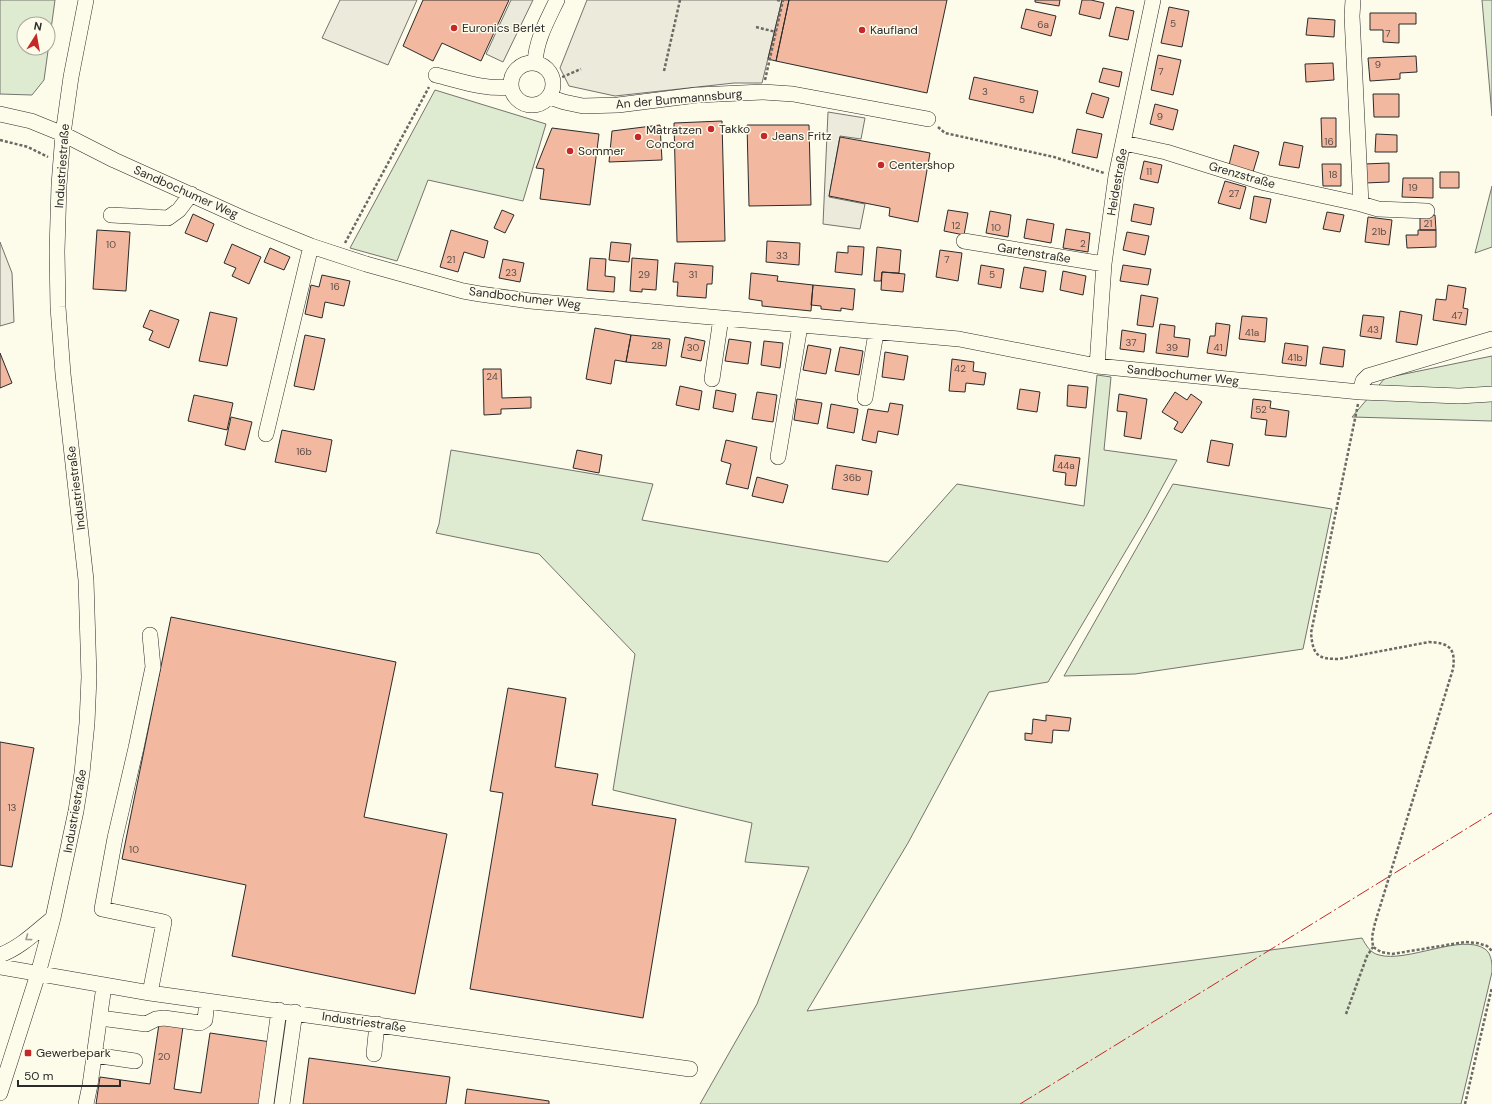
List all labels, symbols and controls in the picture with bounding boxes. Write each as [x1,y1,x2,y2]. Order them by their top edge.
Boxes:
north arrow [16,16,56,56]
house number: 5 [1170,17,1176,30]
house number: 6a [1037,18,1049,31]
text: N [33,19,43,34]
place label: Euronics Berlet [462,20,546,36]
place label: Kaufland [870,22,918,38]
marker: Euronics Berlet [449,23,459,33]
marker: Kaufland [857,25,867,35]
house number: 7 [1385,27,1391,40]
house number: 9 [1375,58,1381,71]
house number: 7 [1158,65,1164,78]
street label: An der Bummannsburg [615,85,743,113]
house number: 3 [982,85,988,98]
house number: 5 [1019,93,1025,106]
house number: 9 [1157,110,1163,123]
place label: Takko [719,121,750,137]
place label: Matratzen Concord [646,122,702,152]
street label: Industriestraße [51,123,73,209]
marker: Takko [706,124,716,134]
place label: Jeans Fritz [772,128,831,144]
marker: Jeans Fritz [759,131,769,141]
marker: Matratzen Concord [633,132,643,142]
house number: 16 [1324,135,1334,148]
place label: Sommer [578,143,625,159]
marker: Sommer [565,146,575,156]
street label: Heidestraße [1103,147,1131,217]
place label: Centershop [889,157,955,173]
street label: Grenzstraße [1207,158,1277,192]
marker: Centershop [876,160,886,170]
street label: Sandbochumer Weg [131,162,241,222]
house number: 11 [1146,165,1152,178]
house number: 18 [1328,168,1338,181]
house number: 19 [1408,181,1418,194]
house number: 27 [1229,187,1239,200]
house number: 21 [1424,217,1432,230]
house number: 12 [952,219,961,232]
house number: 10 [991,221,1001,234]
house number: 21b [1371,225,1387,238]
house number: 2 [1080,237,1086,250]
house number: 10 [106,238,116,251]
street label: Gartenstraße [996,239,1072,267]
house number: 33 [776,249,788,262]
house number: 21 [447,253,455,266]
house number: 7 [944,253,950,266]
house number: 23 [505,266,517,279]
house number: 29 [638,268,650,281]
house number: 31 [689,268,697,281]
house number: 5 [989,268,995,281]
house number: 16 [330,280,340,293]
street label: Sandbochumer Weg [468,283,582,313]
house number: 47 [1451,309,1463,322]
house number: 43 [1367,323,1379,336]
house number: 41a [1245,326,1259,339]
house number: 37 [1125,336,1137,349]
house number: 28 [651,339,663,352]
house number: 30 [687,341,700,354]
house number: 39 [1166,341,1178,354]
house number: 41 [1213,341,1223,354]
house number: 41b [1287,351,1303,364]
street label: Sandbochumer Weg [1126,361,1240,389]
house number: 42 [954,362,966,375]
house number: 24 [486,370,498,383]
house number: 52 [1255,403,1267,416]
street label: Industriestraße [63,445,89,531]
house number: 16b [296,445,312,458]
house number: 44a [1057,459,1075,472]
house number: 36b [843,471,861,484]
street label: Industriestraße [60,768,90,854]
house number: 13 [7,801,17,814]
house number: 10 [129,843,139,856]
one-way arrow [25,933,32,940]
street label: Industriestraße [321,1008,407,1036]
place label: Gewerbepark [36,1045,111,1061]
marker: Gewerbepark [23,1048,33,1058]
house number: 20 [158,1050,170,1063]
scale bar [18,1062,120,1088]
text: 50 m [24,1068,53,1084]

